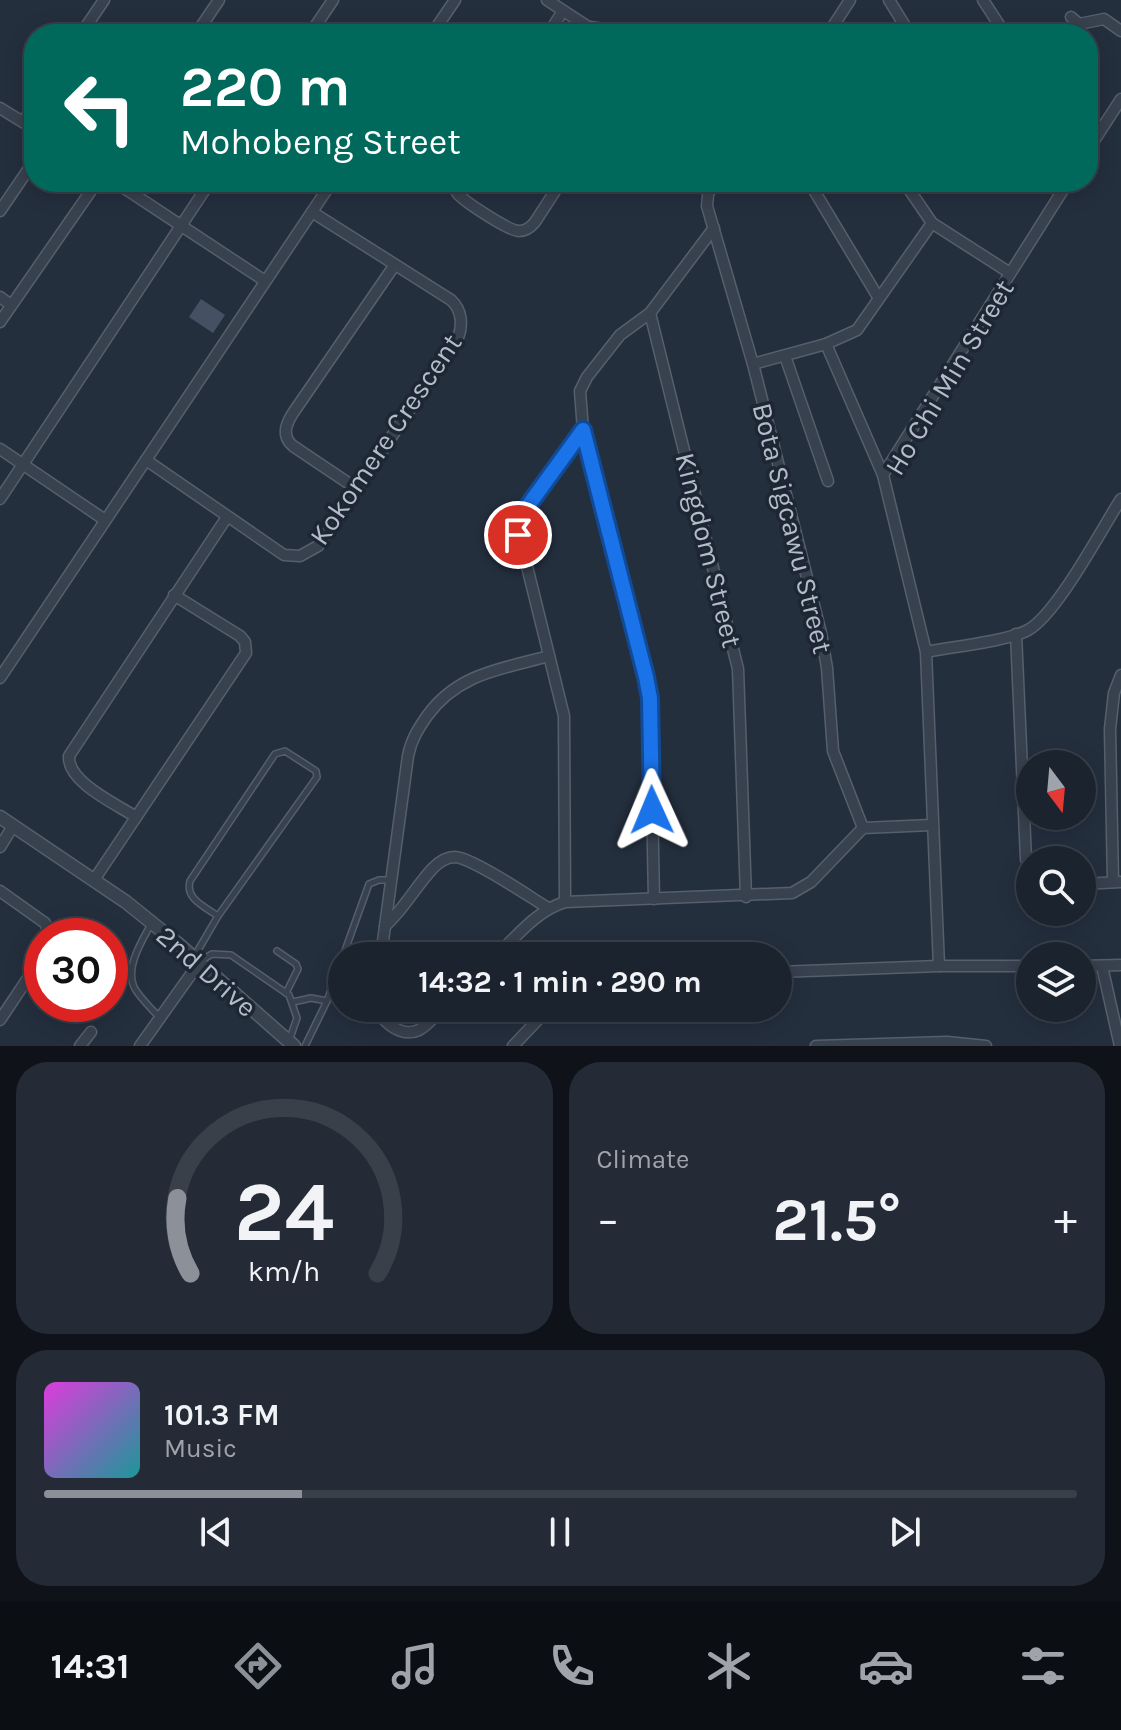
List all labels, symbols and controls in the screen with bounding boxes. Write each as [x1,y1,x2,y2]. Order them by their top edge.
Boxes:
text: 220 m [180,54,351,119]
icon: left [48,56,152,160]
text: Mohobeng Street [180,121,461,163]
street label: Ho Chi Min Street [878,274,1021,481]
street label: Kokomere Crescent [302,327,468,551]
street label: Bota Sigcawu Street [745,399,840,657]
street label: Kingdom Street [668,449,749,651]
pin [484,501,552,569]
icon: arrive [496,513,540,557]
north arrow [1016,750,1096,830]
map controls [1016,750,1096,1022]
position arrow [610,768,694,852]
button: search [1016,846,1096,926]
speed limit sign: 30 [24,918,128,1022]
street label: 2nd Drive [150,919,263,1024]
button: layers [1016,942,1096,1022]
text: 14:32 · 1 min · 290 m [418,964,702,1000]
text: Climate [597,1144,689,1175]
text: 24 [234,1164,334,1261]
text: 21.5° [772,1185,901,1255]
text: − [597,1194,620,1245]
text: + [1054,1194,1077,1245]
text: km/h [248,1255,320,1288]
text: 101.3 FM [164,1397,280,1433]
text: Music [164,1433,237,1464]
icon: previous [194,1510,238,1554]
icon: pause [538,1510,582,1554]
icon: next [883,1510,927,1554]
icon: directions [230,1638,286,1694]
icon: music [387,1638,443,1694]
icon: phone [544,1638,600,1694]
icon: climate [701,1638,757,1694]
icon: car [858,1638,914,1694]
icon: filters [1015,1638,1071,1694]
text: 14:31 [50,1645,130,1687]

